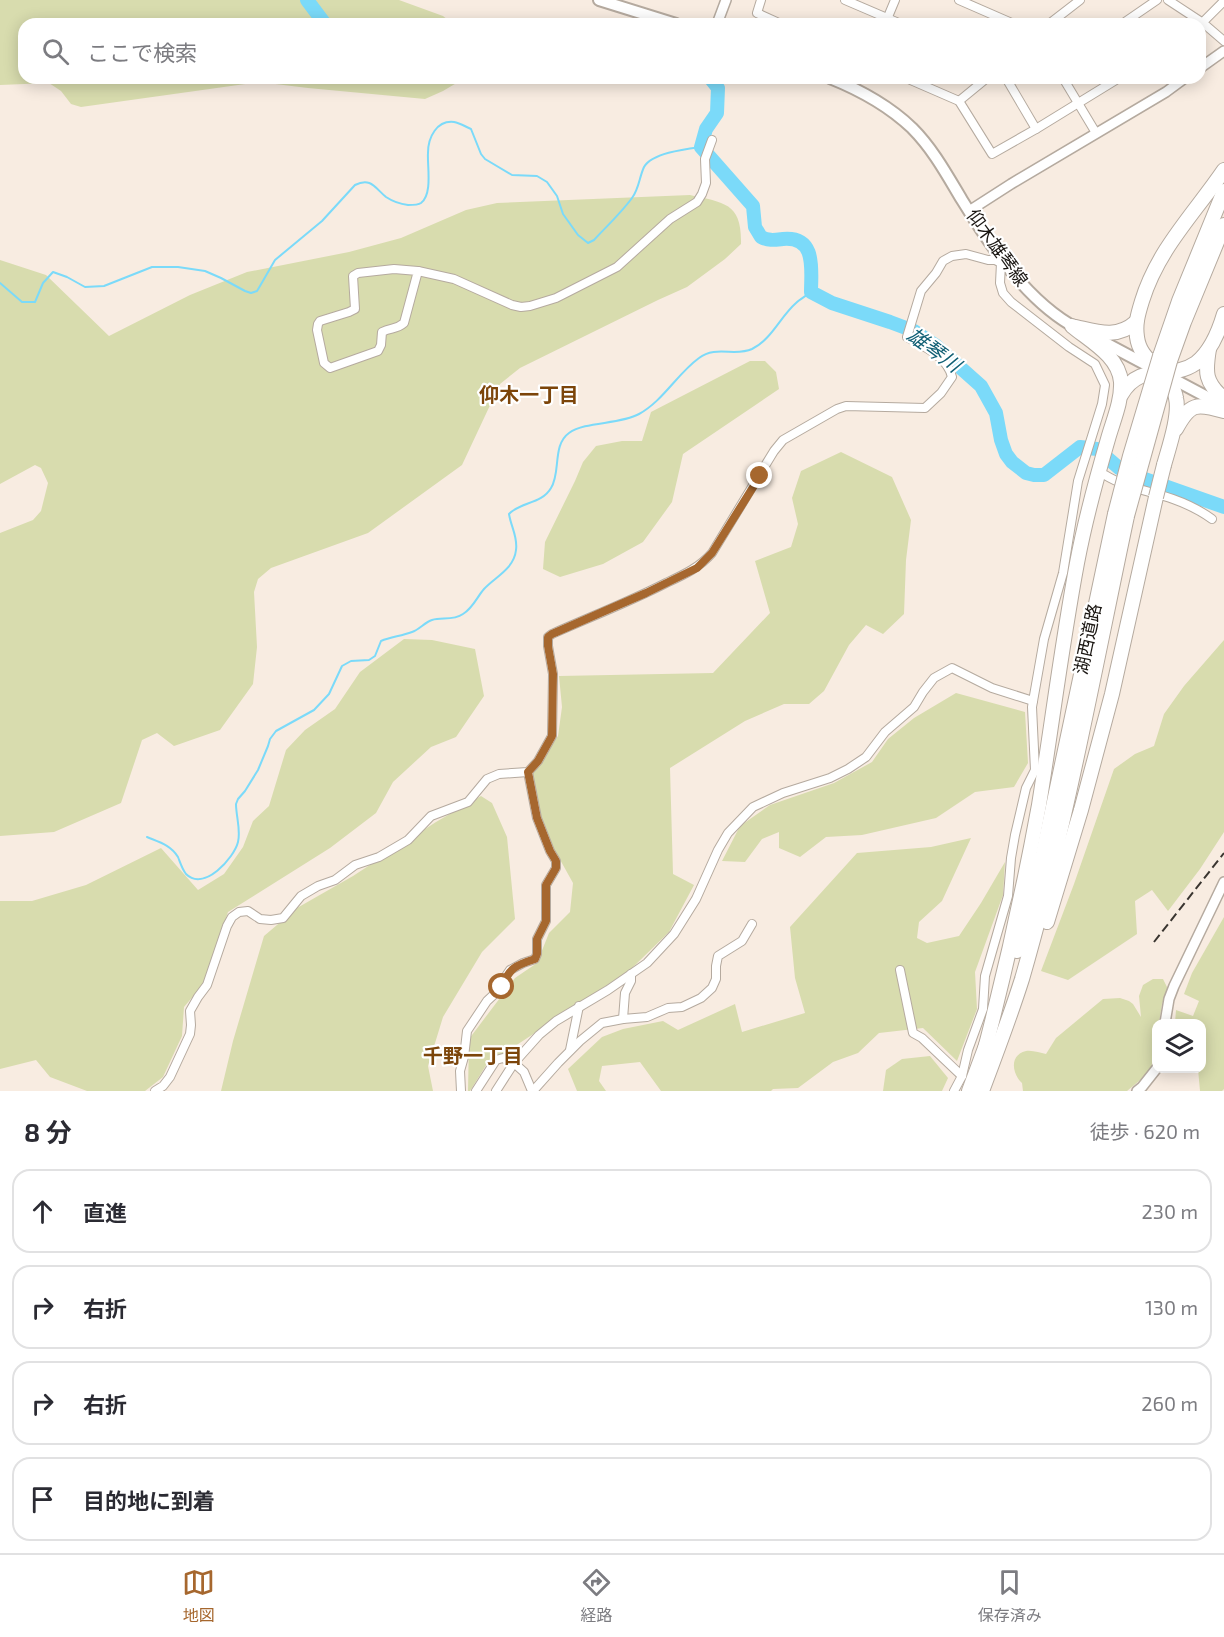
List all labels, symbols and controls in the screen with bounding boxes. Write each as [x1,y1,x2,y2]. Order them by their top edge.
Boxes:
search box [18,18,1206,84]
icon: search [39,35,72,68]
text: ここで検索 [87,39,197,65]
street label: 仰木雄琴線 [962,205,1033,290]
water label: 雄琴川 [903,322,968,378]
district label: 仰木一丁目 [479,382,579,406]
route end [746,462,772,488]
street label: 湖西道路 [1069,601,1105,676]
route start [488,973,514,999]
map controls [1152,1019,1206,1073]
button: layers [1152,1019,1206,1073]
district label: 千野一丁目 [423,1043,523,1067]
text: 8 分 [24,1116,72,1147]
text: 徒歩 · 620 m [1090,1119,1200,1143]
icon: ahead [26,1195,59,1228]
text: 直進 [83,1199,127,1225]
text: 230 m [1142,1199,1198,1223]
icon: right [26,1291,59,1324]
text: 右折 [83,1295,127,1321]
text: 130 m [1145,1295,1198,1319]
icon: right [26,1387,59,1420]
text: 右折 [83,1391,127,1417]
text: 260 m [1141,1391,1198,1415]
icon: arrive [26,1483,59,1516]
text: 目的地に到着 [83,1487,215,1513]
tab: 地図 [182,1566,215,1626]
tab: 経路 [580,1566,613,1626]
tab: 保存済み [978,1566,1042,1626]

